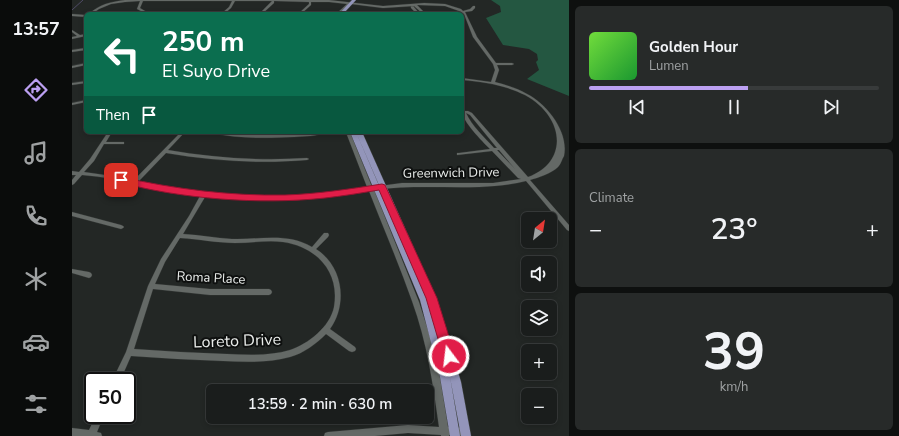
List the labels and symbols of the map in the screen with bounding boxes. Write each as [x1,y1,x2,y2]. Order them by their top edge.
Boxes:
pin [104,163,138,197]
street label: Greenwich Drive [403,163,500,183]
north arrow [521,212,557,248]
street label: Roma Place [176,267,246,289]
street label: Loreto Drive [193,328,281,354]
position arrow [428,335,470,377]
speed limit sign: 50 [84,372,136,424]

